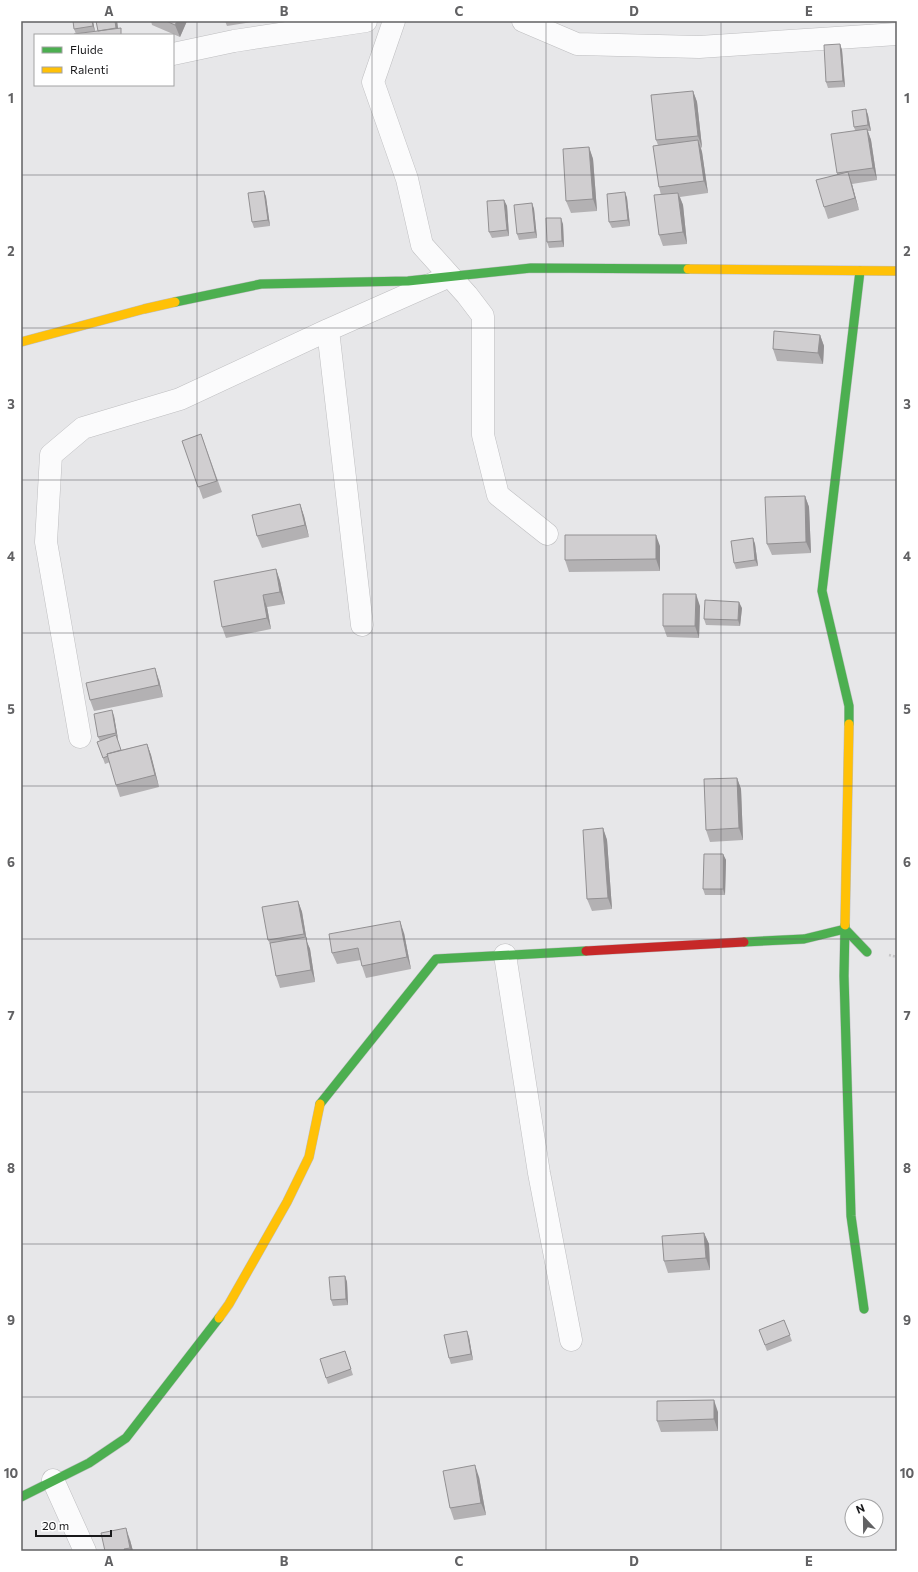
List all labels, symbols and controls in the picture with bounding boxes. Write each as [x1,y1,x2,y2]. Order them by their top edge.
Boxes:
text: A [104,3,114,19]
text: B [280,3,289,19]
text: C [455,3,464,19]
text: D [629,3,639,19]
text: E [805,3,813,19]
legend [34,34,174,86]
text: Fluide [70,42,103,56]
text: Ralenti [70,62,109,76]
text: 1 [8,90,14,106]
text: 1 [904,90,910,106]
text: 2 [7,243,15,259]
text: 2 [903,243,911,259]
text: 3 [7,396,15,412]
text: 3 [903,396,911,412]
text: 4 [7,548,15,564]
text: 4 [903,548,911,564]
text: 5 [7,701,15,717]
text: 5 [903,701,911,717]
text: 6 [7,854,15,870]
text: 6 [903,854,911,870]
text: 7 [7,1007,15,1023]
text: 7 [903,1007,911,1023]
text: 8 [7,1160,15,1176]
text: 8 [903,1160,911,1176]
text: 9 [7,1312,15,1328]
text: 9 [903,1312,911,1328]
text: 10 [4,1465,19,1481]
text: 10 [900,1465,915,1481]
north arrow [844,1498,884,1538]
text: N [854,1501,866,1516]
scale bar [36,1512,111,1538]
text: 20 m [42,1518,69,1532]
text: A [104,1553,114,1569]
text: B [280,1553,289,1569]
text: C [455,1553,464,1569]
text: D [629,1553,639,1569]
text: E [805,1553,813,1569]

